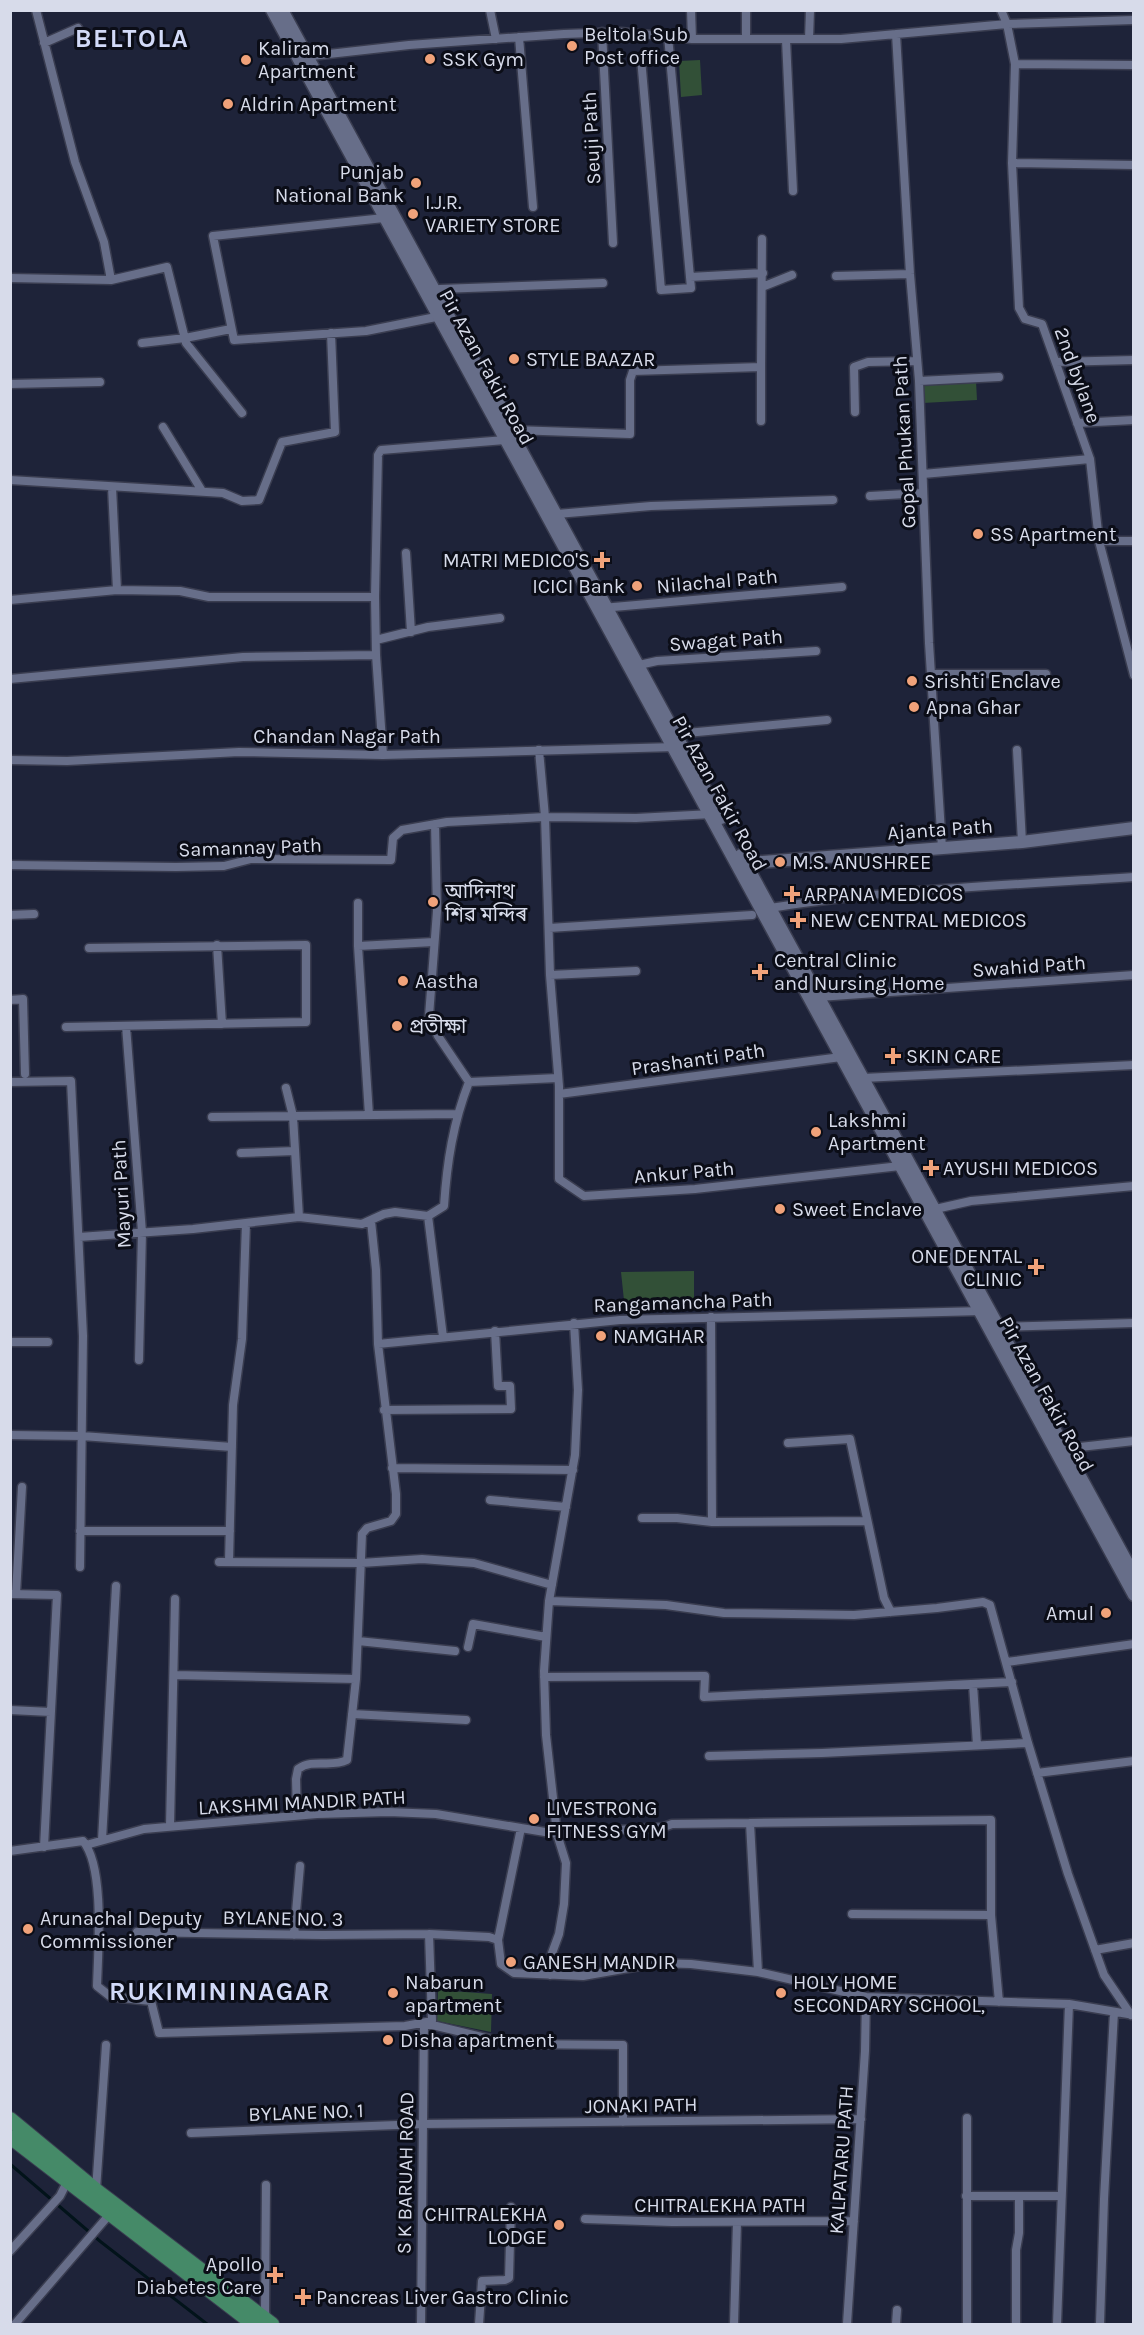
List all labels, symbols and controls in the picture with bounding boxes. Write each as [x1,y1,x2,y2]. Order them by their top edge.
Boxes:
district label: BELTOLA [75,23,189,54]
place label: Beltola Sub Post office [584,23,688,69]
place label: Kaliram Apartment [258,37,356,83]
marker: Beltola Sub Post office [565,39,579,53]
place label: SSK Gym [442,48,524,71]
marker: SSK Gym [423,52,437,66]
marker: Kaliram Apartment [239,53,253,67]
street label: Seuji Path [578,91,605,185]
place label: Aldrin Apartment [240,93,397,116]
marker: Aldrin Apartment [221,97,235,111]
place label: Punjab National Bank [275,161,404,207]
marker: Punjab National Bank [409,176,423,190]
place label: I.J.R. VARIETY STORE [425,191,560,237]
marker: I.J.R. VARIETY STORE [406,207,420,221]
street label: Pir Azan Fakir Road [434,286,539,449]
street label: 2nd bylane [1050,324,1106,426]
place label: STYLE BAAZAR [526,348,655,371]
marker: STYLE BAAZAR [507,352,521,366]
street label: Gopal Phukan Path [888,355,921,529]
place label: SS Apartment [990,523,1117,546]
marker: SS Apartment [971,527,985,541]
place label: MATRI MEDICO'S [443,549,590,572]
marker: MATRI MEDICO'S [595,553,609,567]
street label: Nilachal Path [655,565,779,598]
place label: ICICI Bank [532,575,625,598]
marker: ICICI Bank [630,579,644,593]
street label: Swagat Path [668,625,784,656]
place label: Srishti Enclave [924,670,1061,693]
marker: Srishti Enclave [905,674,919,688]
place label: Apna Ghar [926,696,1021,719]
marker: Apna Ghar [907,700,921,714]
street label: Pir Azan Fakir Road [667,712,772,875]
street label: Chandan Nagar Path [253,725,441,748]
street label: Ajanta Path [886,814,994,845]
street label: Samannay Path [178,833,322,862]
place label: M.S. ANUSHREE [792,851,931,874]
marker: M.S. ANUSHREE [773,855,787,869]
place label: আদিনাথ শিৱ মন্দিৰ [444,879,528,926]
place label: ARPANA MEDICOS [804,883,964,906]
marker: ARPANA MEDICOS [785,887,799,901]
marker: আদিনাথ শিৱ মন্দিৰ [426,895,440,909]
place label: NEW CENTRAL MEDICOS [810,909,1027,932]
marker: NEW CENTRAL MEDICOS [791,913,805,927]
place label: Central Clinic and Nursing Home [774,949,945,995]
street label: Swahid Path [971,951,1087,982]
marker: Central Clinic and Nursing Home [751,963,769,981]
place label: Aastha [415,970,479,993]
marker: Aastha [396,974,410,988]
place label: প্রতীক্ষা [409,1014,467,1038]
marker: প্রতীক্ষা [390,1019,404,1033]
street label: Prashanti Path [630,1039,766,1080]
place label: SKIN CARE [906,1045,1002,1068]
marker: SKIN CARE [884,1047,902,1065]
place label: Lakshmi Apartment [828,1109,926,1155]
marker: Lakshmi Apartment [809,1125,823,1139]
street label: Mayuri Path [107,1139,136,1249]
street label: Ankur Path [633,1157,735,1188]
place label: AYUSHI MEDICOS [943,1157,1098,1180]
marker: AYUSHI MEDICOS [924,1161,938,1175]
place label: Sweet Enclave [792,1198,922,1221]
marker: Sweet Enclave [773,1202,787,1216]
place label: ONE DENTAL CLINIC [911,1245,1023,1291]
marker: ONE DENTAL CLINIC [1027,1258,1045,1276]
street label: Rangamancha Path [593,1288,773,1317]
street label: Pir Azan Fakir Road [994,1313,1099,1476]
place label: NAMGHAR [613,1325,705,1348]
marker: NAMGHAR [594,1329,608,1343]
place label: Amul [1046,1602,1094,1625]
marker: Amul [1099,1606,1113,1620]
street label: LAKSHMI MANDIR PATH [198,1786,406,1819]
place label: LIVESTRONG FITNESS GYM [546,1797,667,1843]
marker: LIVESTRONG FITNESS GYM [527,1812,541,1826]
street label: BYLANE NO. 3 [222,1906,344,1931]
place label: Arunachal Deputy Commissioner [40,1907,202,1953]
marker: Arunachal Deputy Commissioner [21,1922,35,1936]
place label: GANESH MANDIR [523,1951,676,1974]
marker: GANESH MANDIR [504,1955,518,1969]
place label: Nabarun apartment [405,1971,503,2017]
place label: HOLY HOME SECONDARY SCHOOL, [793,1971,985,2017]
district label: RUKIMININAGAR [109,1976,331,2007]
marker: Nabarun apartment [386,1986,400,2000]
marker: HOLY HOME SECONDARY SCHOOL, [774,1986,788,2000]
place label: Disha apartment [400,2029,555,2052]
marker: Disha apartment [381,2033,395,2047]
street label: KALPATARU PATH [825,2085,858,2235]
street label: S K BARUAH ROAD [393,2092,418,2254]
street label: JONAKI PATH [584,2093,698,2118]
street label: BYLANE NO. 1 [248,2099,364,2126]
street label: CHITRALEKHA PATH [634,2194,806,2217]
place label: CHITRALEKHA LODGE [424,2203,547,2249]
marker: CHITRALEKHA LODGE [552,2218,566,2232]
place label: Apollo Diabetes Care [136,2253,262,2299]
marker: Apollo Diabetes Care [266,2266,284,2284]
place label: Pancreas Liver Gastro Clinic [316,2286,569,2309]
marker: Pancreas Liver Gastro Clinic [294,2288,312,2306]

